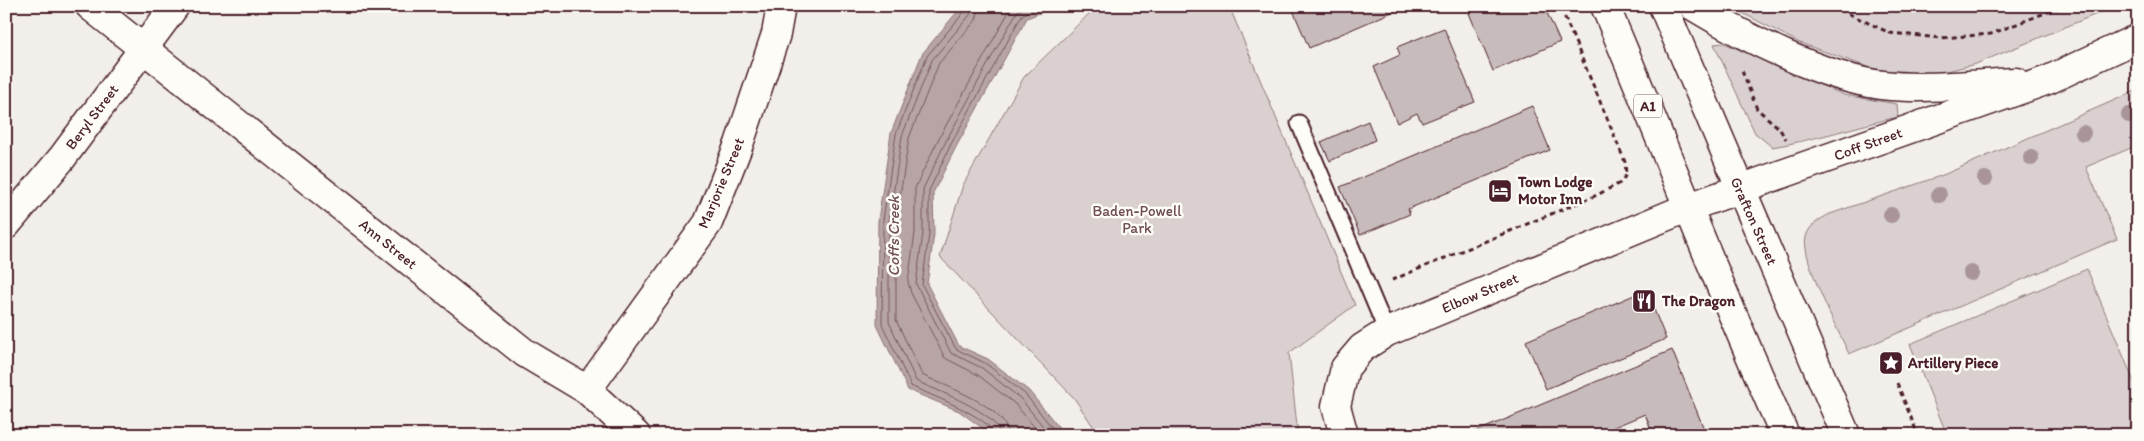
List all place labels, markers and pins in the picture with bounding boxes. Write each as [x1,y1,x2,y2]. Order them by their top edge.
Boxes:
place label: Town Lodge Motor Inn [1517,173,1592,208]
hotel icon: Town Lodge Motor Inn [1487,178,1513,204]
restaurant icon: The Dragon [1631,288,1657,314]
place label: The Dragon [1661,292,1736,311]
place icon: Artillery Piece [1878,350,1904,376]
place label: Artillery Piece [1907,354,1998,373]

